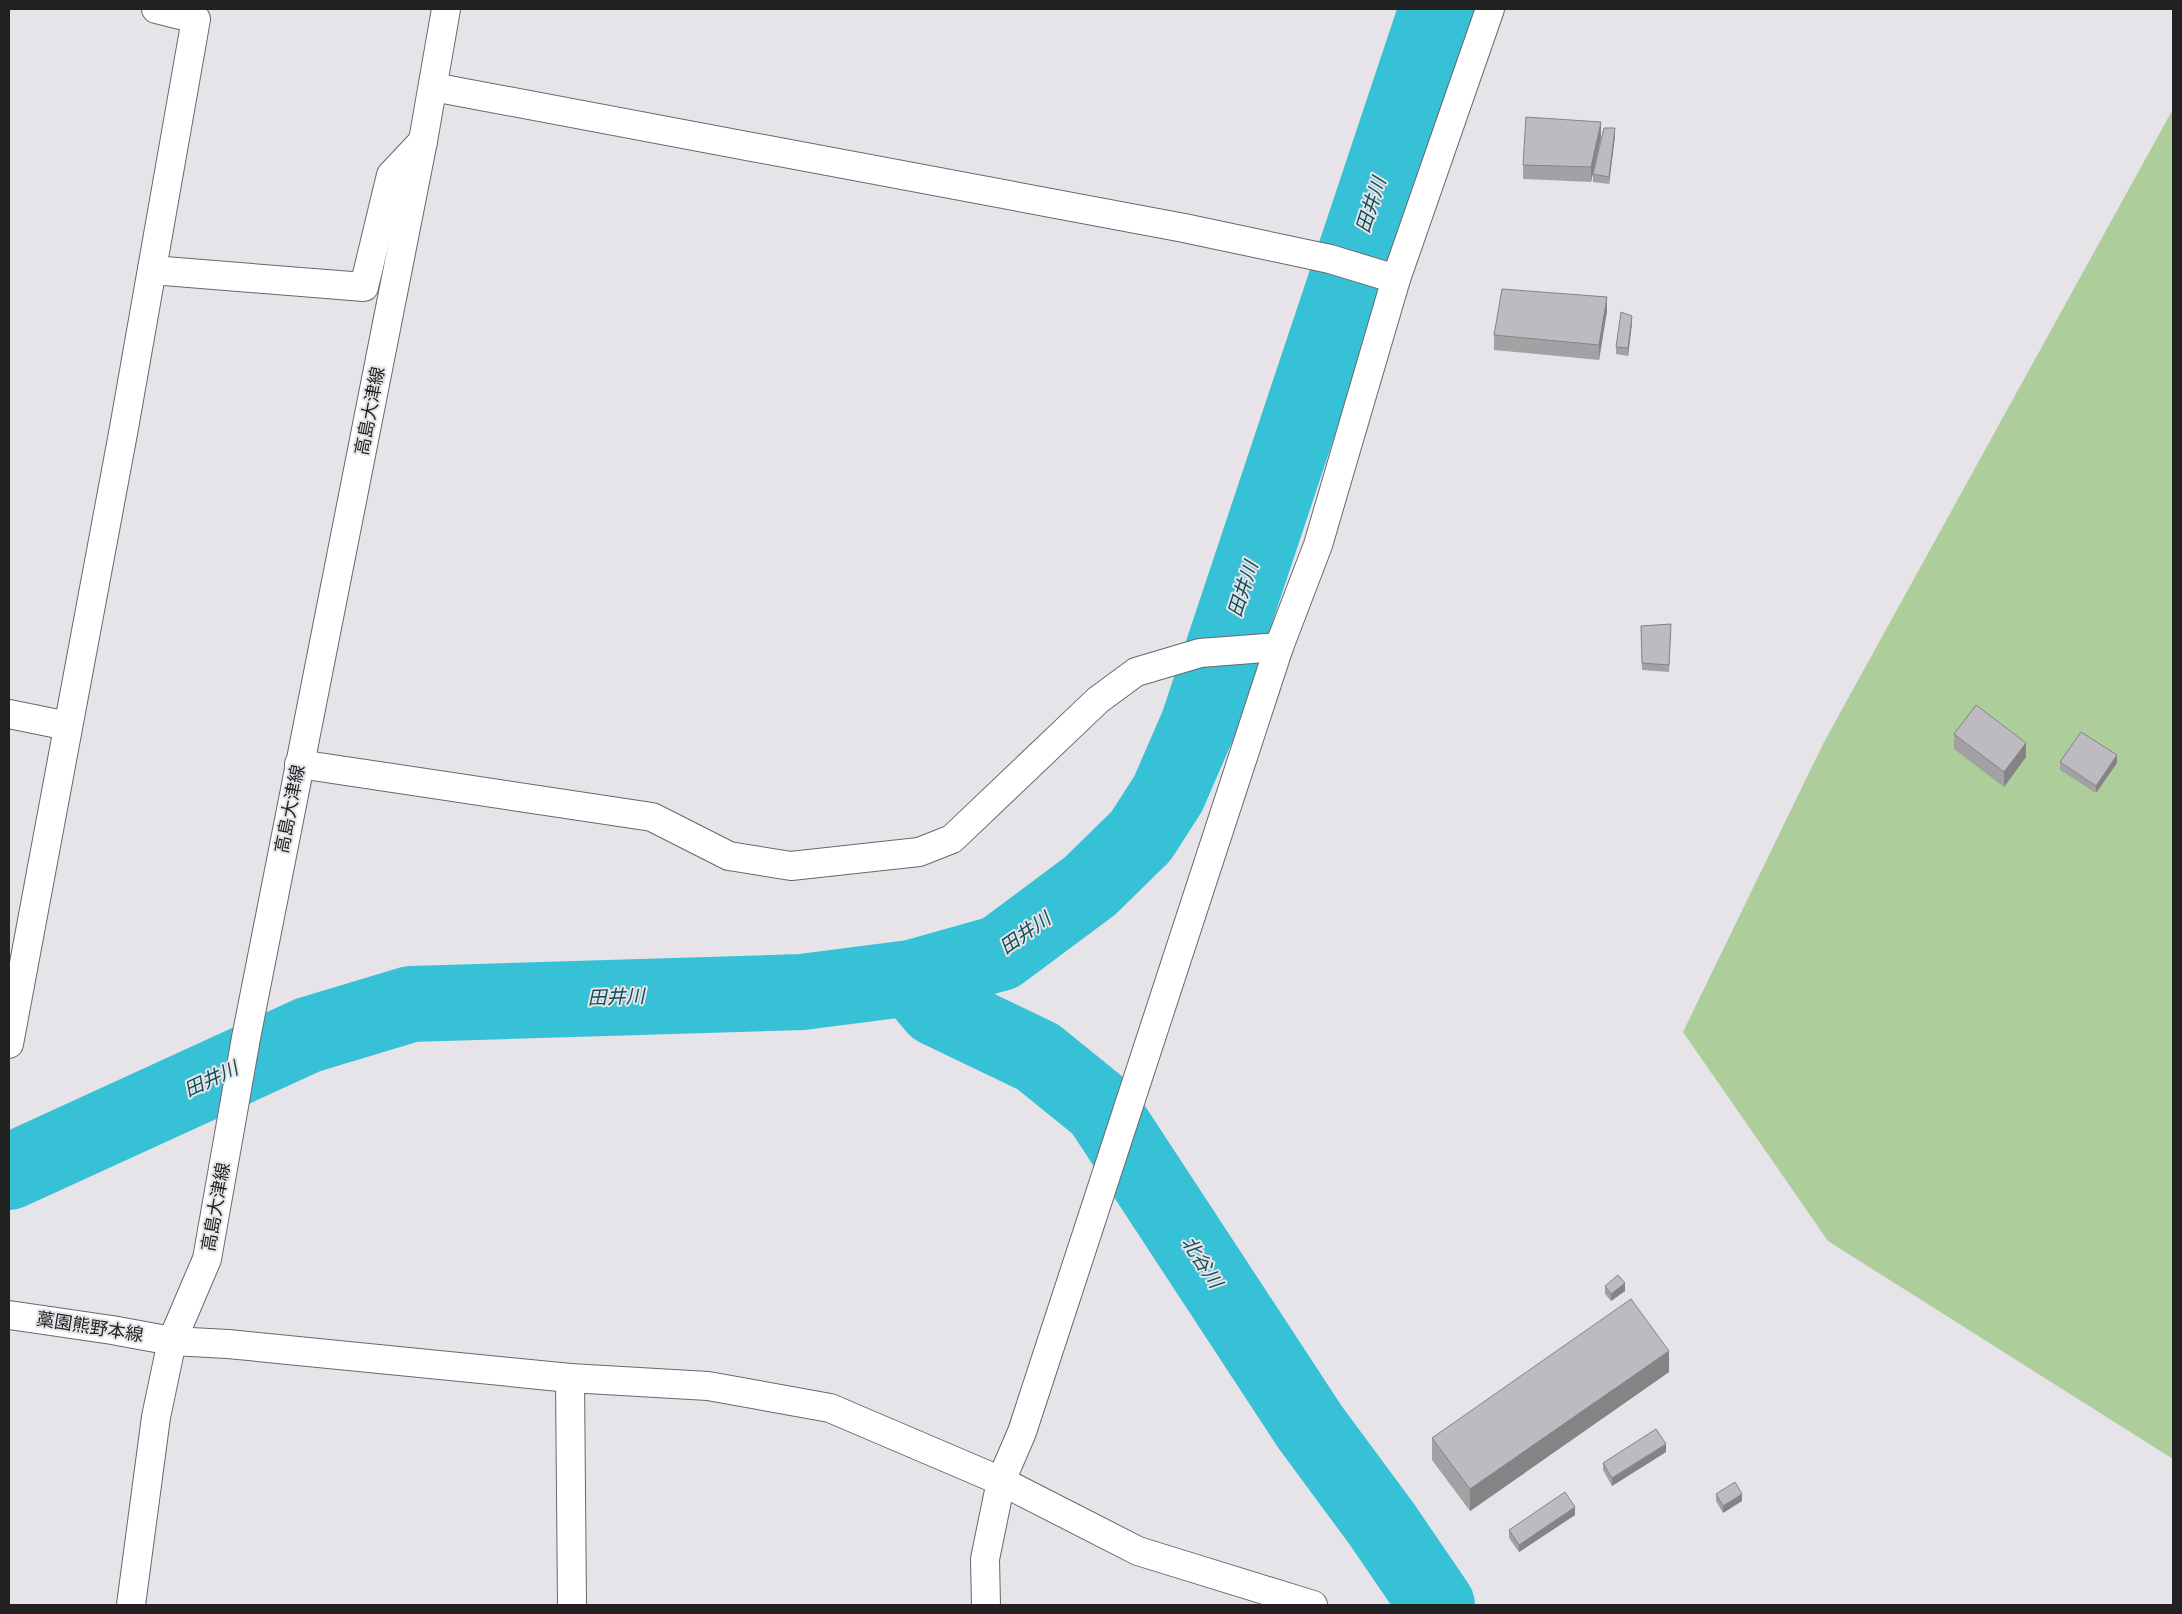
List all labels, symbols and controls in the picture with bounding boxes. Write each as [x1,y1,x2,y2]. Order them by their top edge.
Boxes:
water label: 田井川 [1350,172,1392,236]
street label: 高島大津線 [350,365,390,457]
water label: 田井川 [1222,556,1264,620]
street label: 高島大津線 [270,763,310,855]
water label: 田井川 [994,905,1057,960]
water label: 田井川 [587,983,647,1010]
water label: 田井川 [180,1055,244,1102]
street label: 高島大津線 [196,1161,236,1253]
water label: 北谷川 [1176,1231,1229,1294]
street label: 藁園熊野本線 [35,1307,145,1347]

